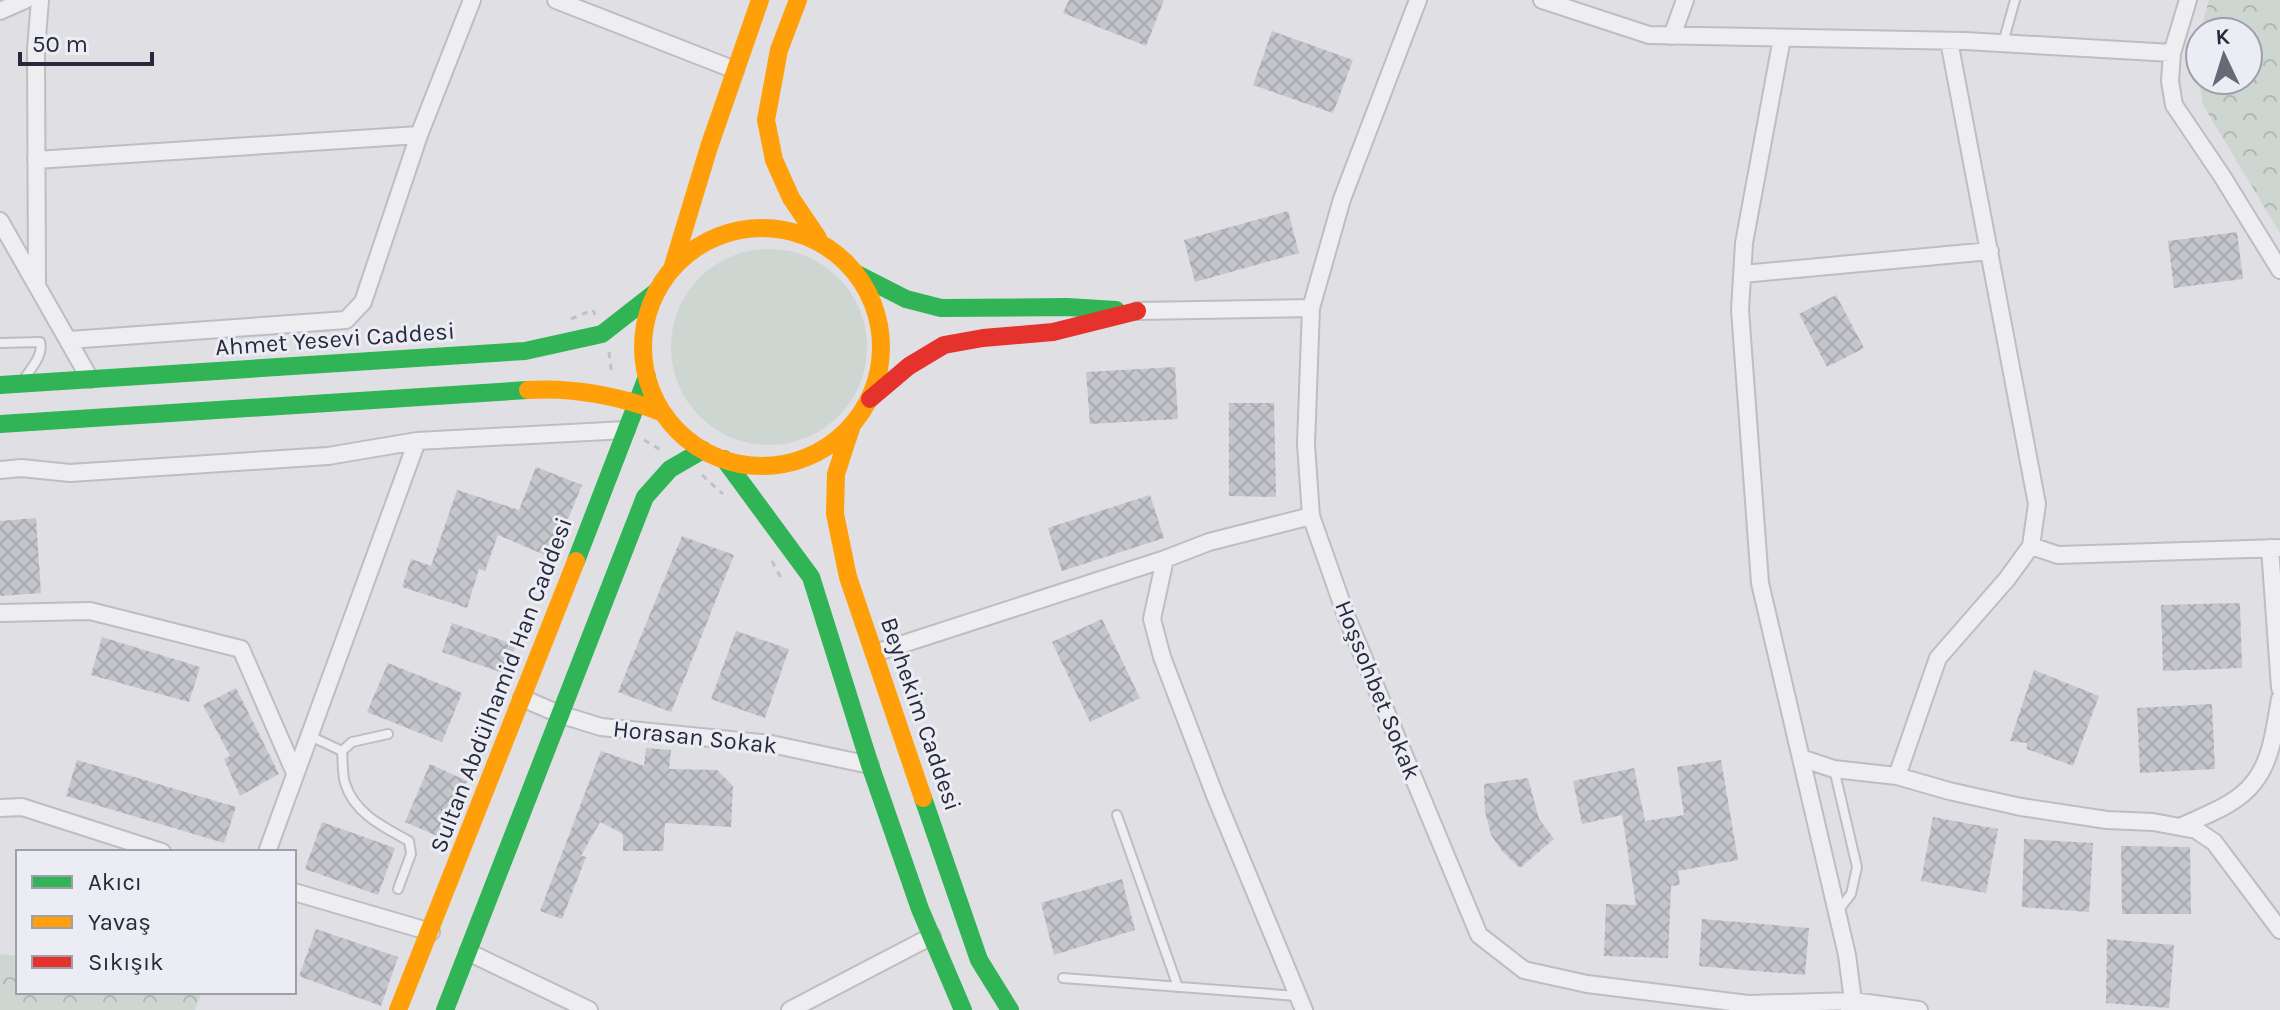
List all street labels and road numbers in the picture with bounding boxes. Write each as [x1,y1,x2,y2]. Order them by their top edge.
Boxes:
street label: Ahmet Yesevi Caddesi [214,317,456,361]
street label: Sultan Abdülhamid Han Caddesi [424,513,578,857]
street label: Hoşsohbet Sokak [1329,596,1427,784]
street label: Beyhekim Caddesi [875,614,967,814]
street label: Horasan Sokak [612,714,778,760]

